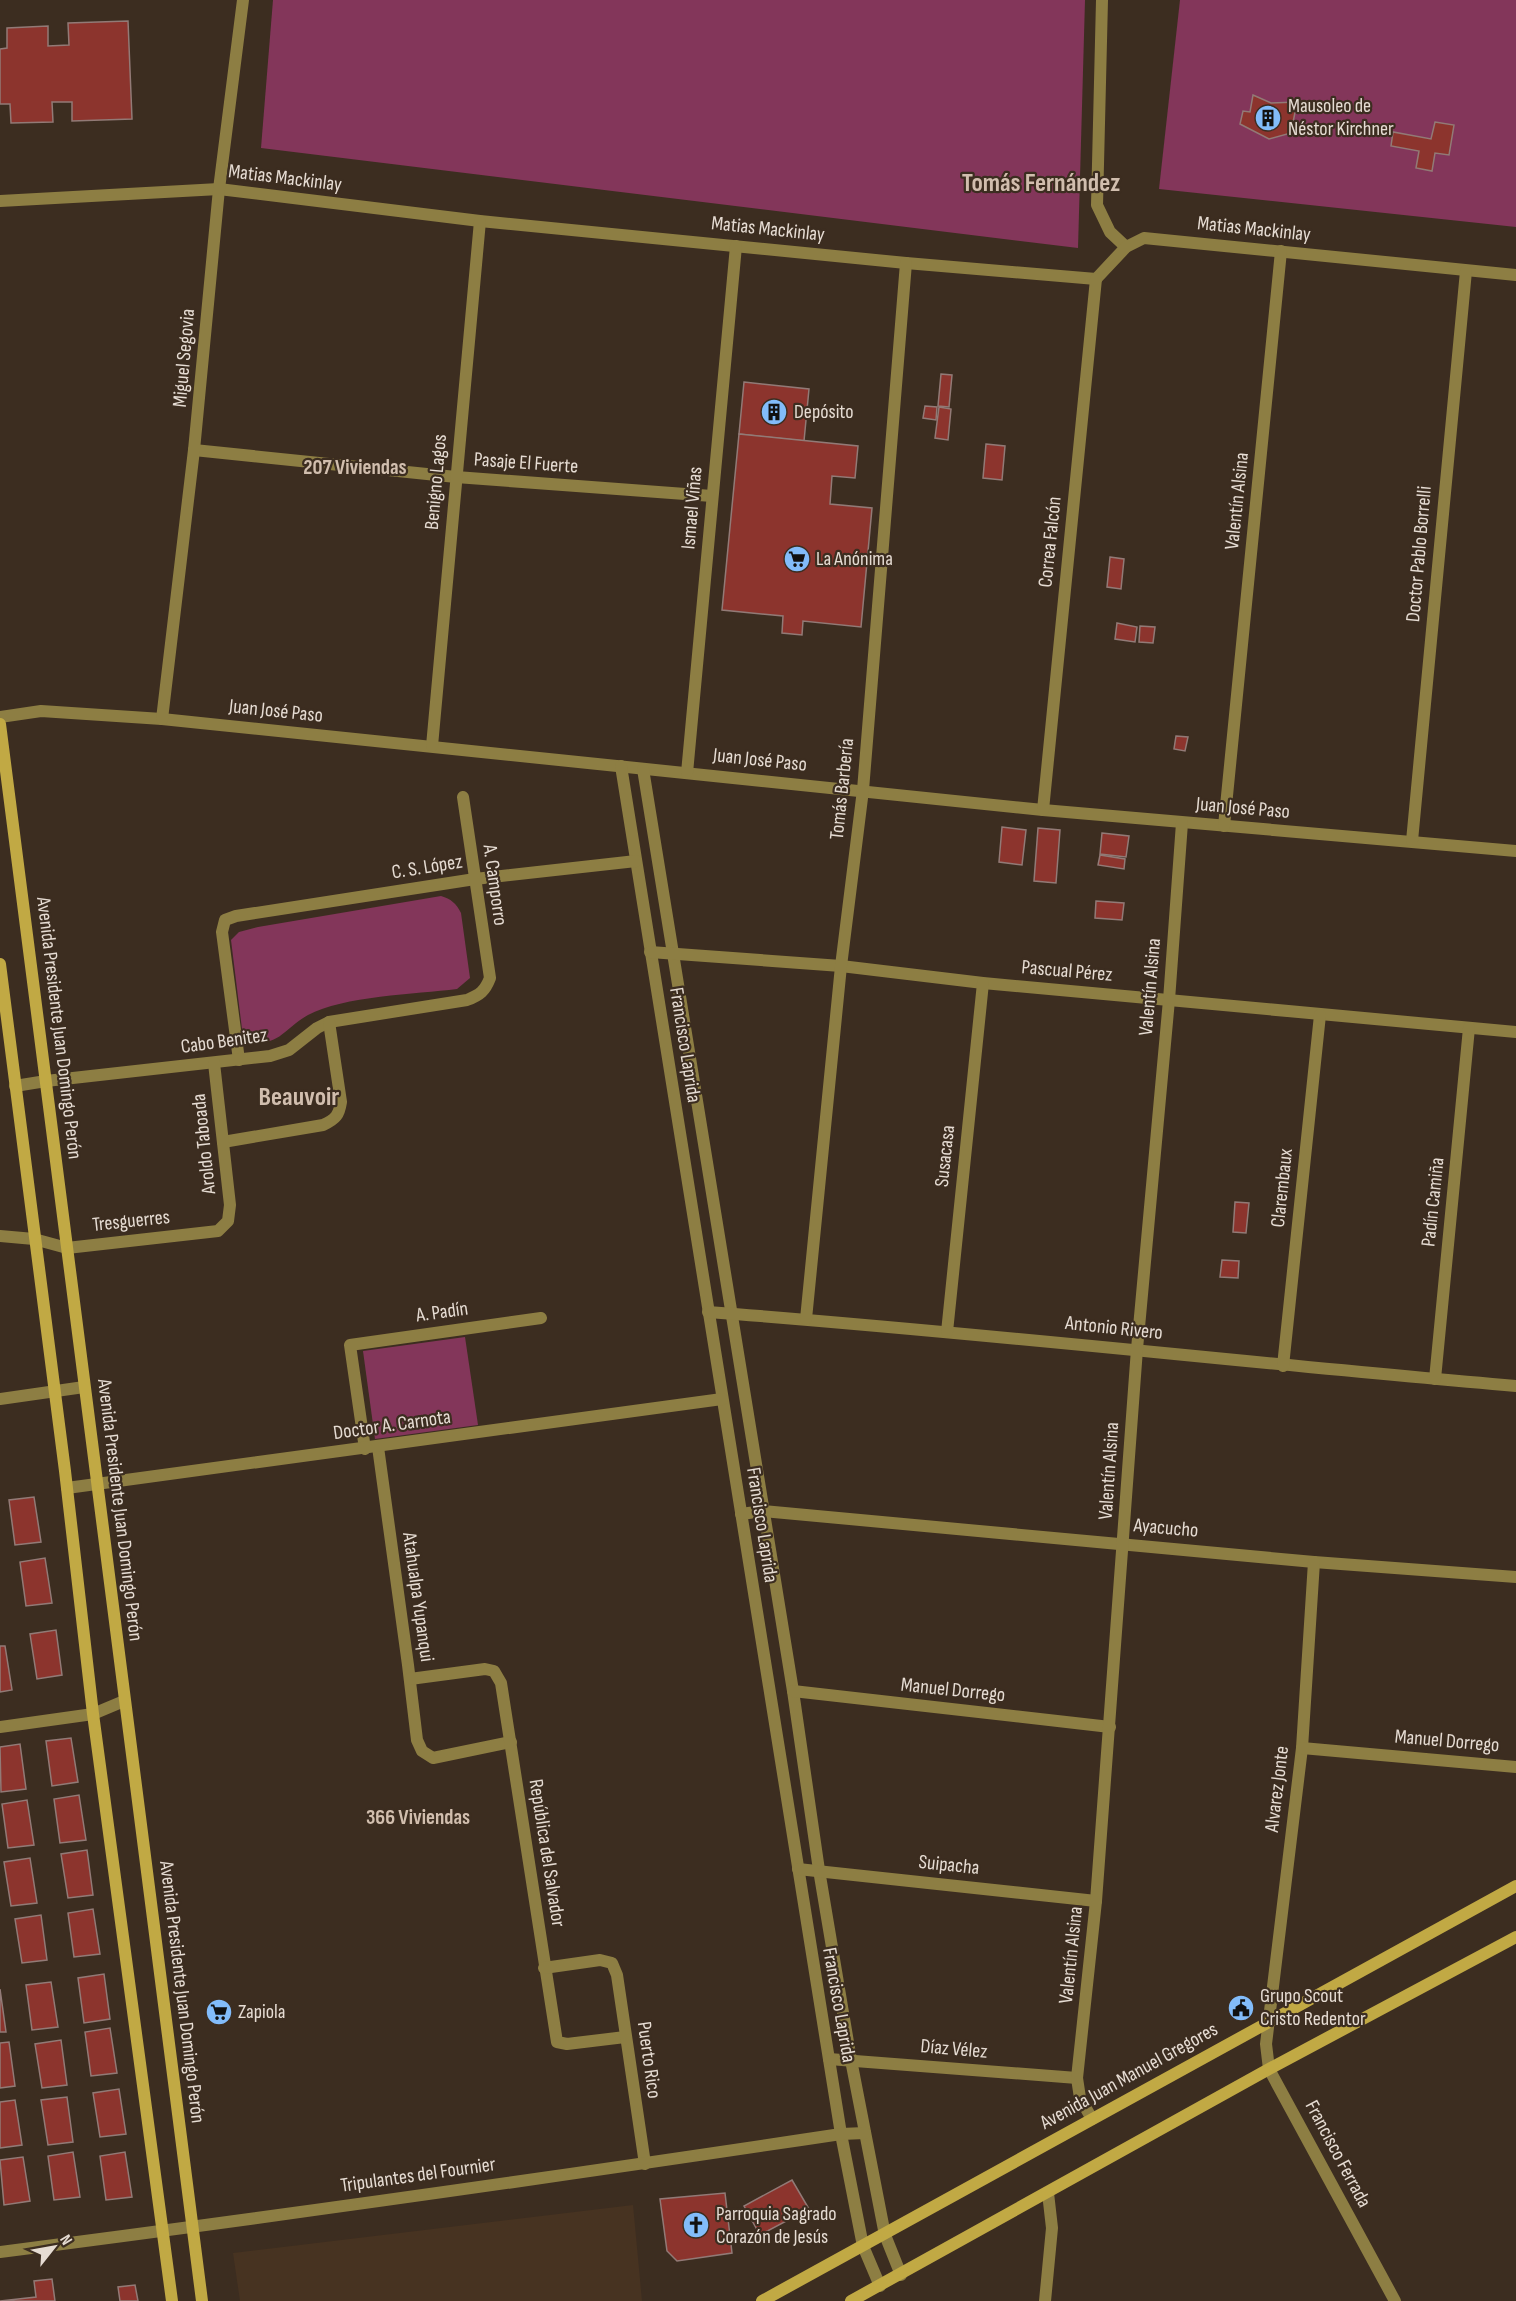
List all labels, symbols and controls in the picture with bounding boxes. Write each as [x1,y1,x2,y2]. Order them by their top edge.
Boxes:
place label: Mausoleo de Néstor Kirchner [1288,94,1394,141]
building icon: Mausoleo de Néstor Kirchner [1253,103,1283,133]
street label: Matias Mackinlay [227,159,343,197]
district label: Tomás Fernández [962,168,1120,199]
street label: Matias Mackinlay [710,211,826,247]
street label: Matias Mackinlay [1196,211,1312,247]
street label: Miguel Segovia [168,308,200,408]
building icon: Depósito [759,397,789,427]
place label: Depósito [794,400,854,424]
street label: Benigno Lagos [420,433,452,531]
street label: Pasaje El Fuerte [473,447,579,479]
street label: Valentín Alsina [1220,451,1254,551]
district label: 207 Viviendas [303,455,407,480]
street label: Ismael Viñas [676,466,708,550]
street label: Doctor Pablo Borrelli [1401,485,1437,623]
street label: Correa Falcón [1033,495,1067,589]
supermarket icon: La Anónima [782,544,812,574]
place label: La Anónima [816,547,893,571]
street label: Juan José Paso [227,694,324,728]
street label: Tomás Barbería [825,737,859,841]
street label: Juan José Paso [711,743,808,777]
street label: Juan José Paso [1194,792,1291,824]
street label: A. Camporro [477,842,513,927]
street label: C. S. López [390,850,464,884]
street label: Avenida Presidente Juan Domingo Perón [31,895,87,1160]
street label: Valentín Alsina [1134,937,1166,1037]
street label: Pascual Pérez [1021,955,1113,987]
street label: Francisco Laprida [664,986,706,1104]
street label: Cabo Benitez [179,1023,269,1059]
district label: Beauvoir [259,1082,339,1113]
street label: Aroldo Taboada [187,1093,221,1196]
street label: Susacasa [930,1124,960,1188]
street label: Clarembaux [1266,1147,1298,1229]
street label: Padín Camiña [1416,1156,1450,1248]
street label: Tresguerres [91,1205,171,1237]
street label: A. Padín [413,1296,470,1328]
street label: Antonio Rivero [1063,1311,1164,1345]
street label: Avenida Presidente Juan Domingo Perón [92,1377,148,1642]
street label: Doctor A. Carnota [332,1405,452,1445]
street label: Valentín Alsina [1094,1421,1124,1521]
street label: Francisco Laprida [741,1466,783,1584]
street label: Ayacucho [1132,1513,1199,1543]
street label: Atahualpa Yupanqui [397,1530,439,1663]
street label: Manuel Dorrego [900,1673,1006,1707]
street label: Manuel Dorrego [1394,1724,1500,1758]
street label: Alvarez Jonte [1260,1745,1294,1834]
street label: República del Salvador [523,1777,571,1929]
district label: 366 Viviendas [366,1805,470,1830]
street label: Suipacha [917,1850,981,1880]
street label: Avenida Presidente Juan Domingo Perón [154,1859,210,2124]
street label: Valentín Alsina [1054,1905,1088,2005]
street label: Francisco Laprida [817,1946,861,2064]
place label: Grupo Scout Cristo Redentor [1260,1984,1366,2031]
public building icon: Grupo Scout Cristo Redentor [1226,1993,1256,2023]
supermarket icon: Zapiola [204,1997,234,2027]
place label: Zapiola [238,2000,285,2024]
street label: Avenida Juan Manuel Gregores [1035,2017,1222,2135]
street label: Puerto Rico [632,2020,666,2100]
street label: Díaz Vélez [920,2034,988,2064]
street label: Francisco Ferrada [1300,2096,1376,2212]
street label: Tripulantes del Fournier [339,2152,497,2198]
place label: Parroquia Sagrado Corazón de Jesús [716,2202,837,2249]
church icon: Parroquia Sagrado Corazón de Jesús [681,2210,711,2240]
north arrow [24,2217,84,2277]
text: N [55,2231,76,2249]

